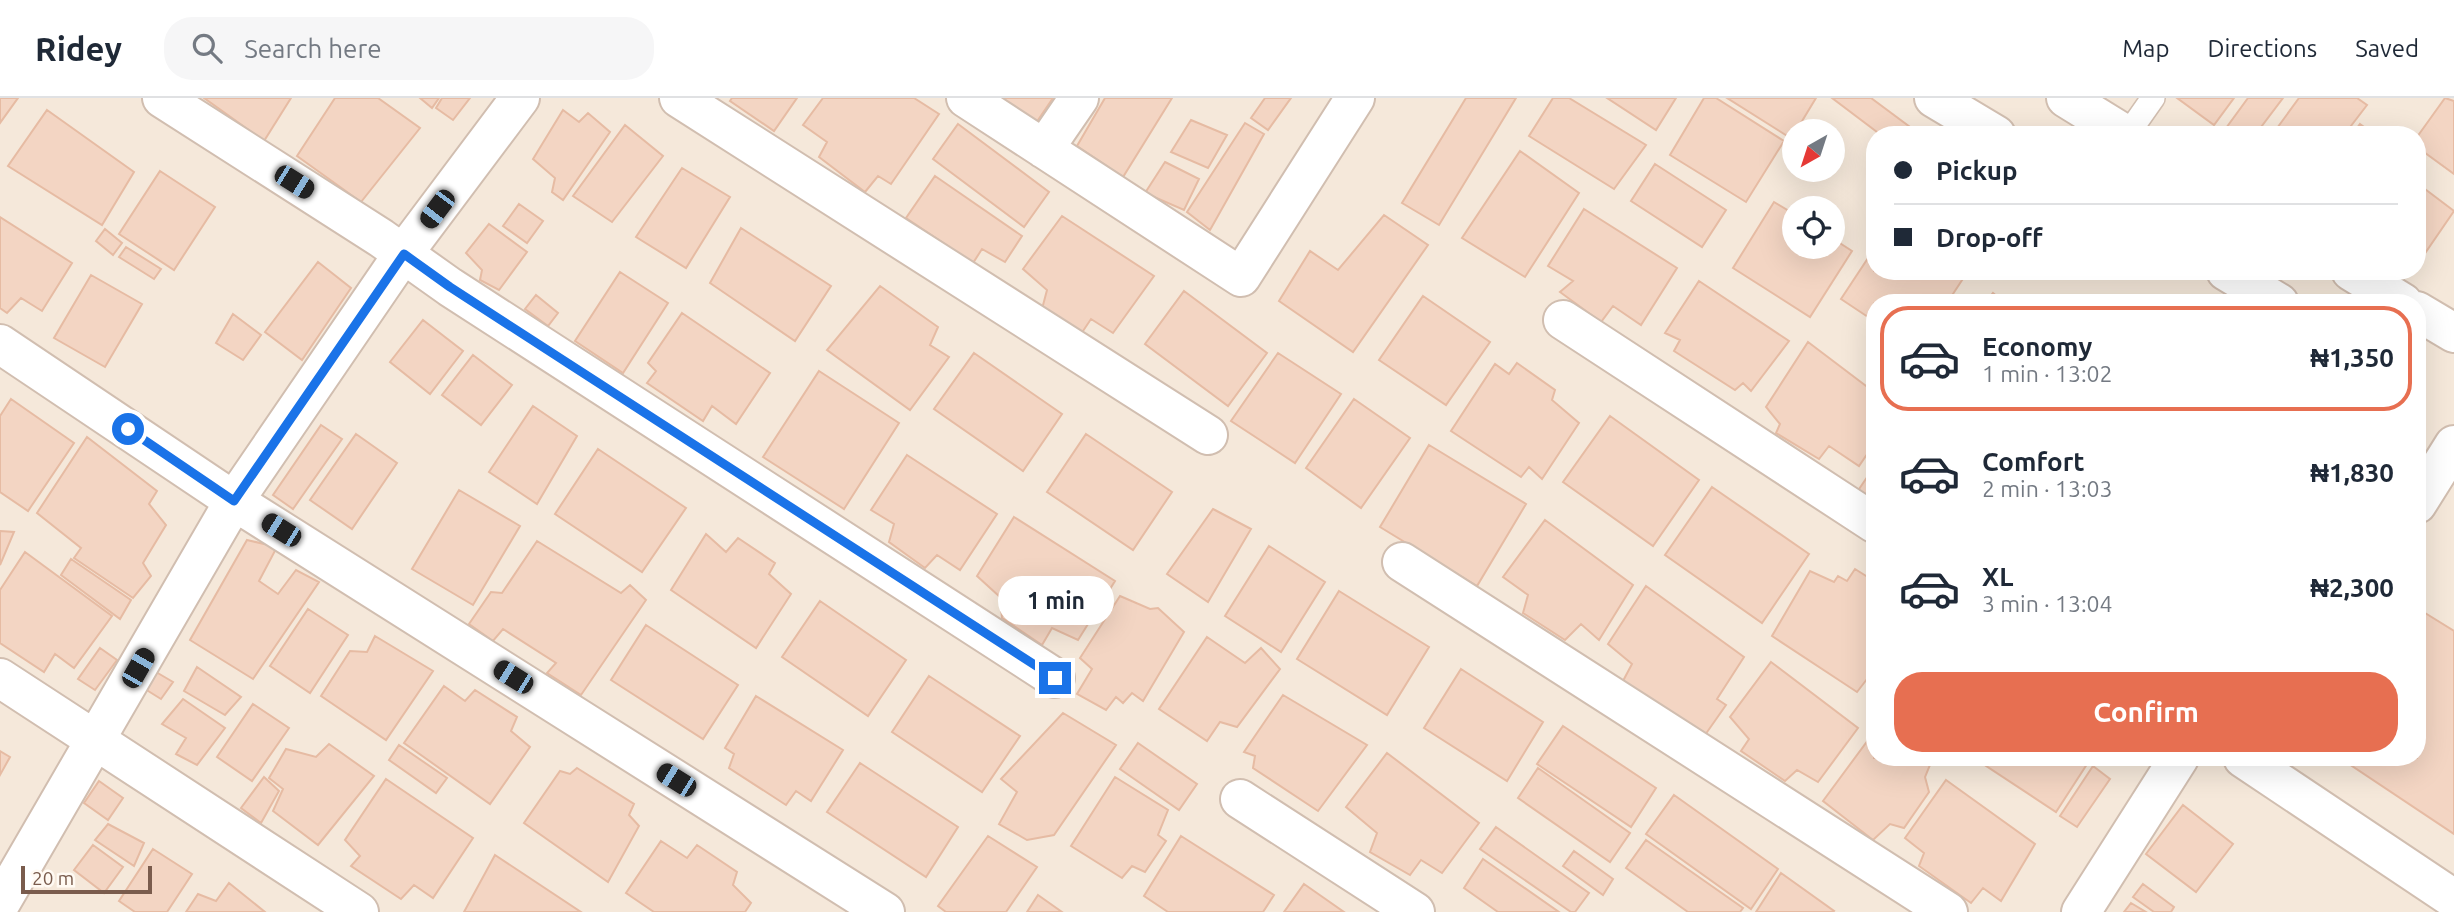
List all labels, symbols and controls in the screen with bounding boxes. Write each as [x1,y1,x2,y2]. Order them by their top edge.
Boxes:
search box [164,17,654,80]
icon: search [188,29,226,67]
text: Ridey [35,30,122,67]
text: Search here [244,34,382,63]
text: Map [2122,35,2169,62]
text: Directions [2207,35,2317,62]
text: Saved [2355,35,2419,62]
north arrow [1782,119,1844,182]
map controls [1782,119,1845,259]
text: Pickup [1936,156,2018,185]
car [271,162,318,202]
car [416,186,459,232]
button: locate [1782,196,1845,259]
text: Drop-off [1936,223,2043,252]
icon: car [1898,327,1961,390]
text: Economy [1982,332,2092,361]
text: ₦1,350 [2310,343,2394,372]
text: 1 min · 13:02 [1982,361,2113,386]
route start [112,413,144,445]
icon: car [1898,442,1961,505]
text: Comfort [1982,447,2085,476]
text: ₦1,830 [2310,458,2394,487]
text: 2 min · 13:03 [1982,476,2113,501]
car [258,510,305,550]
icon: car [1898,557,1961,620]
text: XL [1982,562,2013,591]
text: ₦2,300 [2310,573,2394,602]
callout: 1 min [997,576,1113,626]
text: 1 min [1027,588,1085,613]
text: 3 min · 13:04 [1982,591,2113,616]
car [119,645,158,691]
car [490,657,537,697]
route end [1039,662,1071,694]
button: Confirm [1894,672,2398,752]
car [653,760,700,800]
scale bar [21,863,152,895]
text: 20 m [32,867,74,889]

